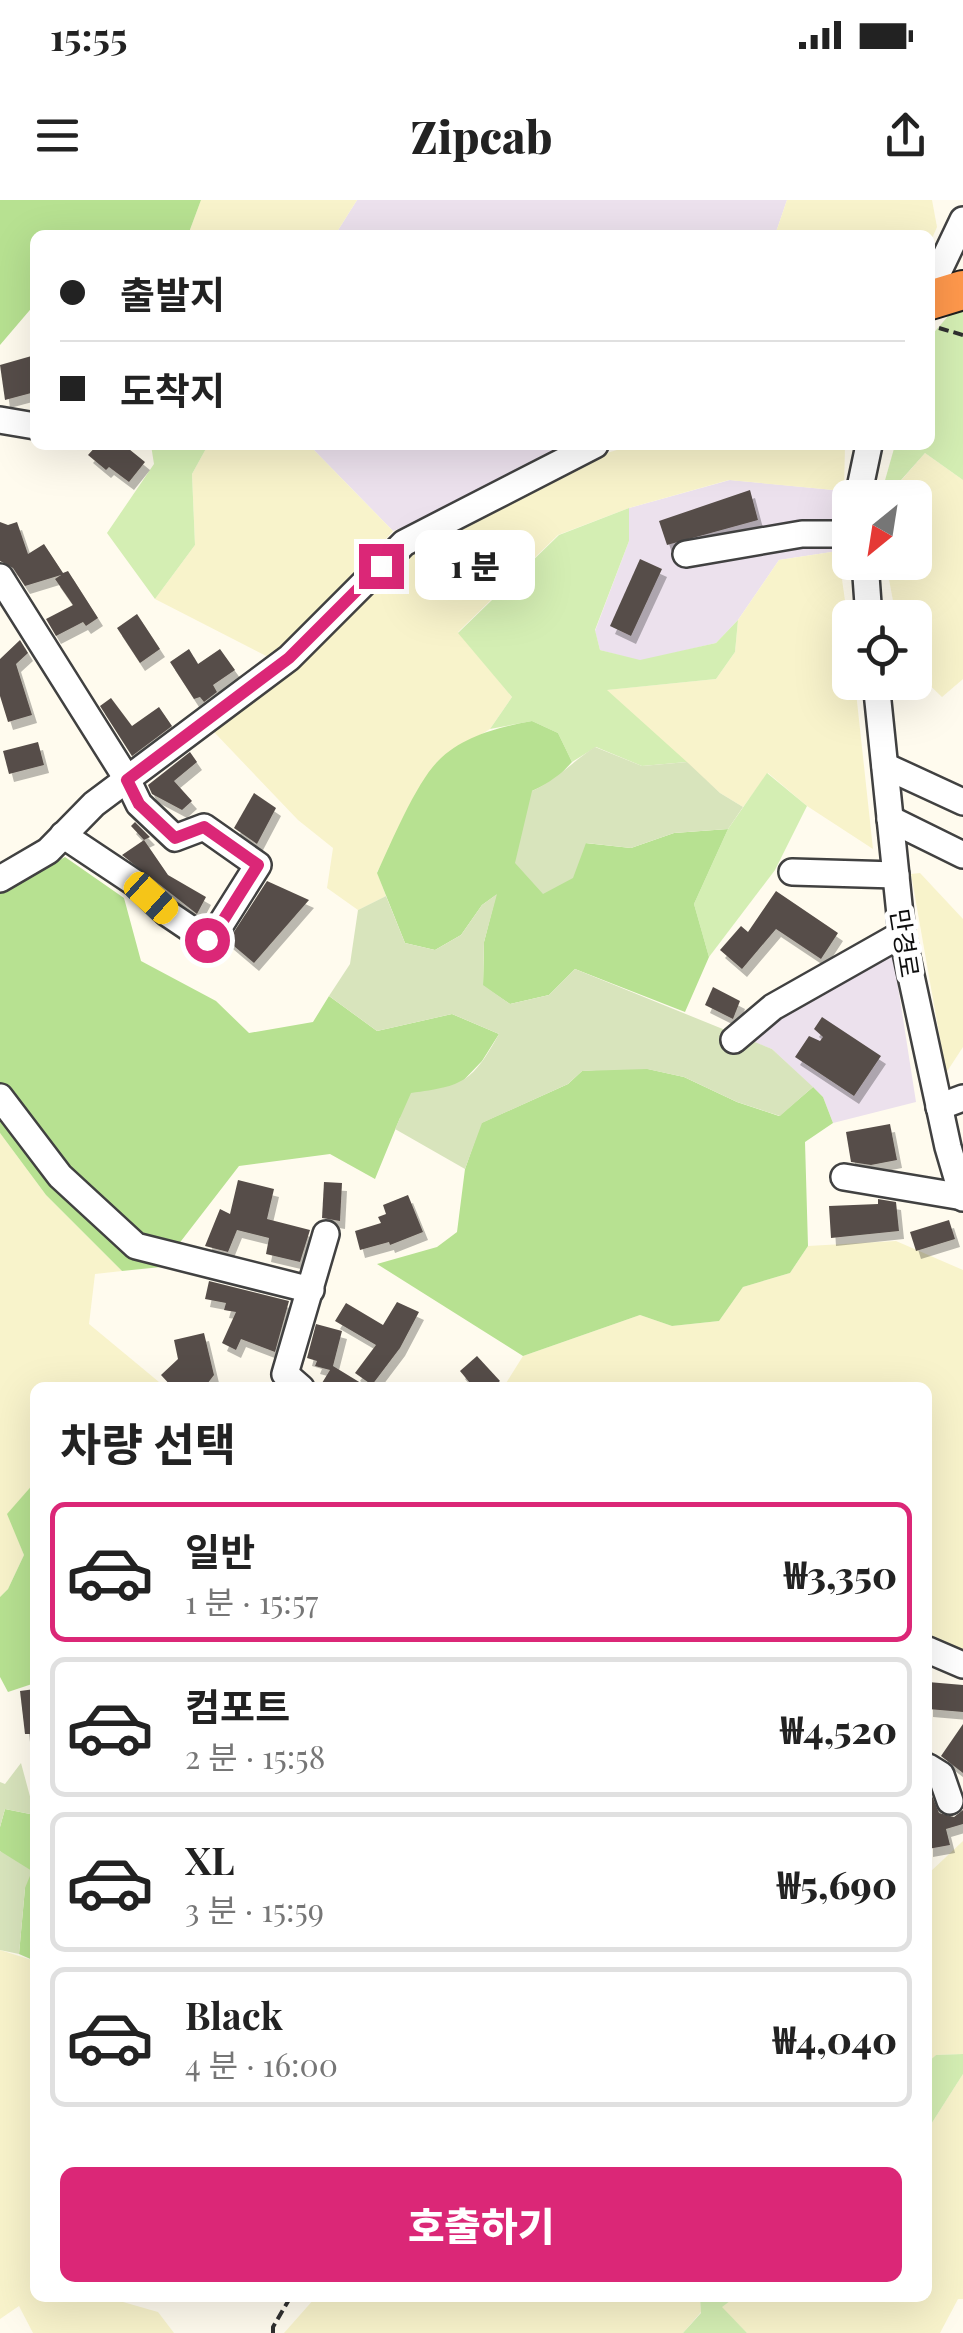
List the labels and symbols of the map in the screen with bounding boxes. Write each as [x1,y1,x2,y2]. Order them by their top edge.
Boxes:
north arrow [832,480,932,580]
callout: 1 분 [416,531,536,601]
route end [359,544,404,589]
car [119,867,183,929]
street label: 만경로 [884,906,928,980]
route start [185,918,230,963]

